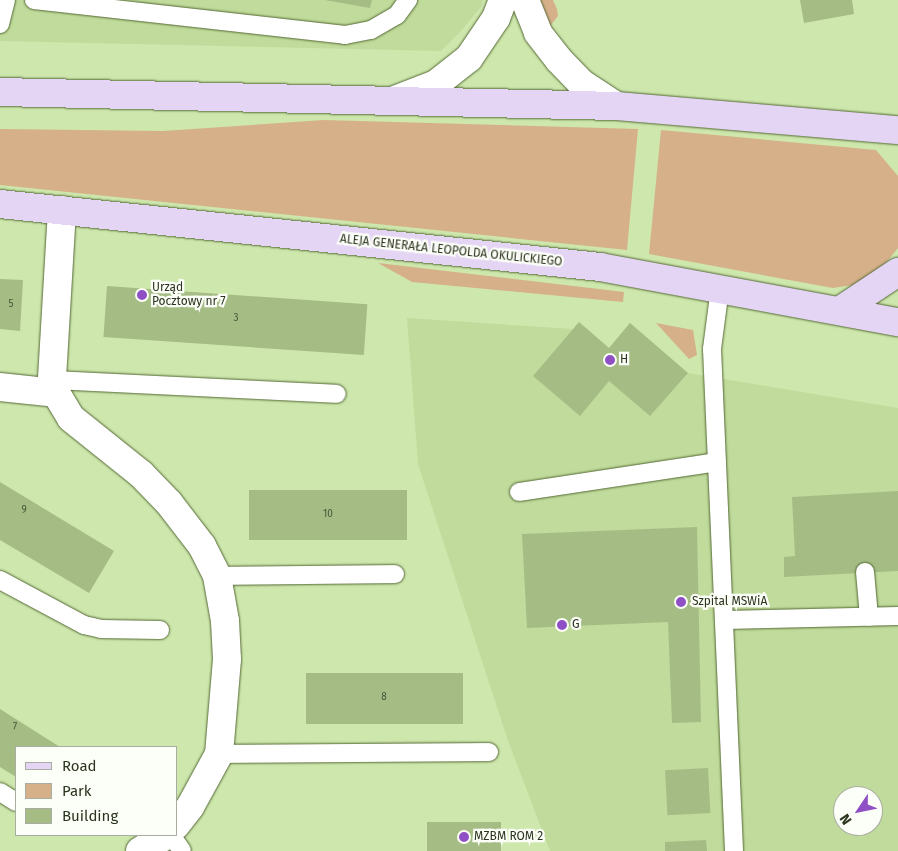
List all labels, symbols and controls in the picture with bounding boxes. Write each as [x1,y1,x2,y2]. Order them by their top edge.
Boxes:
street label: ALEJA GENERAŁA LEOPOLDA OKULICKIEGO [339,232,563,270]
place label: Urząd Pocztowy nr 7 [152,281,226,309]
marker: Urząd Pocztowy nr 7 [136,289,148,301]
house number: 5 [8,299,14,311]
house number: 3 [234,313,238,325]
place label: H [620,353,628,367]
marker: H [604,354,616,366]
house number: 9 [21,505,27,517]
house number: 10 [323,509,333,521]
marker: Szpital MSWiA [674,595,688,609]
place label: Szpital MSWiA [692,595,767,609]
place label: G [572,618,580,632]
marker: G [556,619,568,631]
house number: 8 [381,692,387,704]
house number: 7 [13,722,17,734]
legend [15,746,178,836]
text: Road [62,757,97,775]
text: Park [62,782,92,800]
north arrow [833,786,883,836]
text: Building [62,807,118,825]
text: N [836,811,856,828]
place label: MZBM ROM 2 [474,830,543,844]
marker: MZBM ROM 2 [458,831,470,843]

